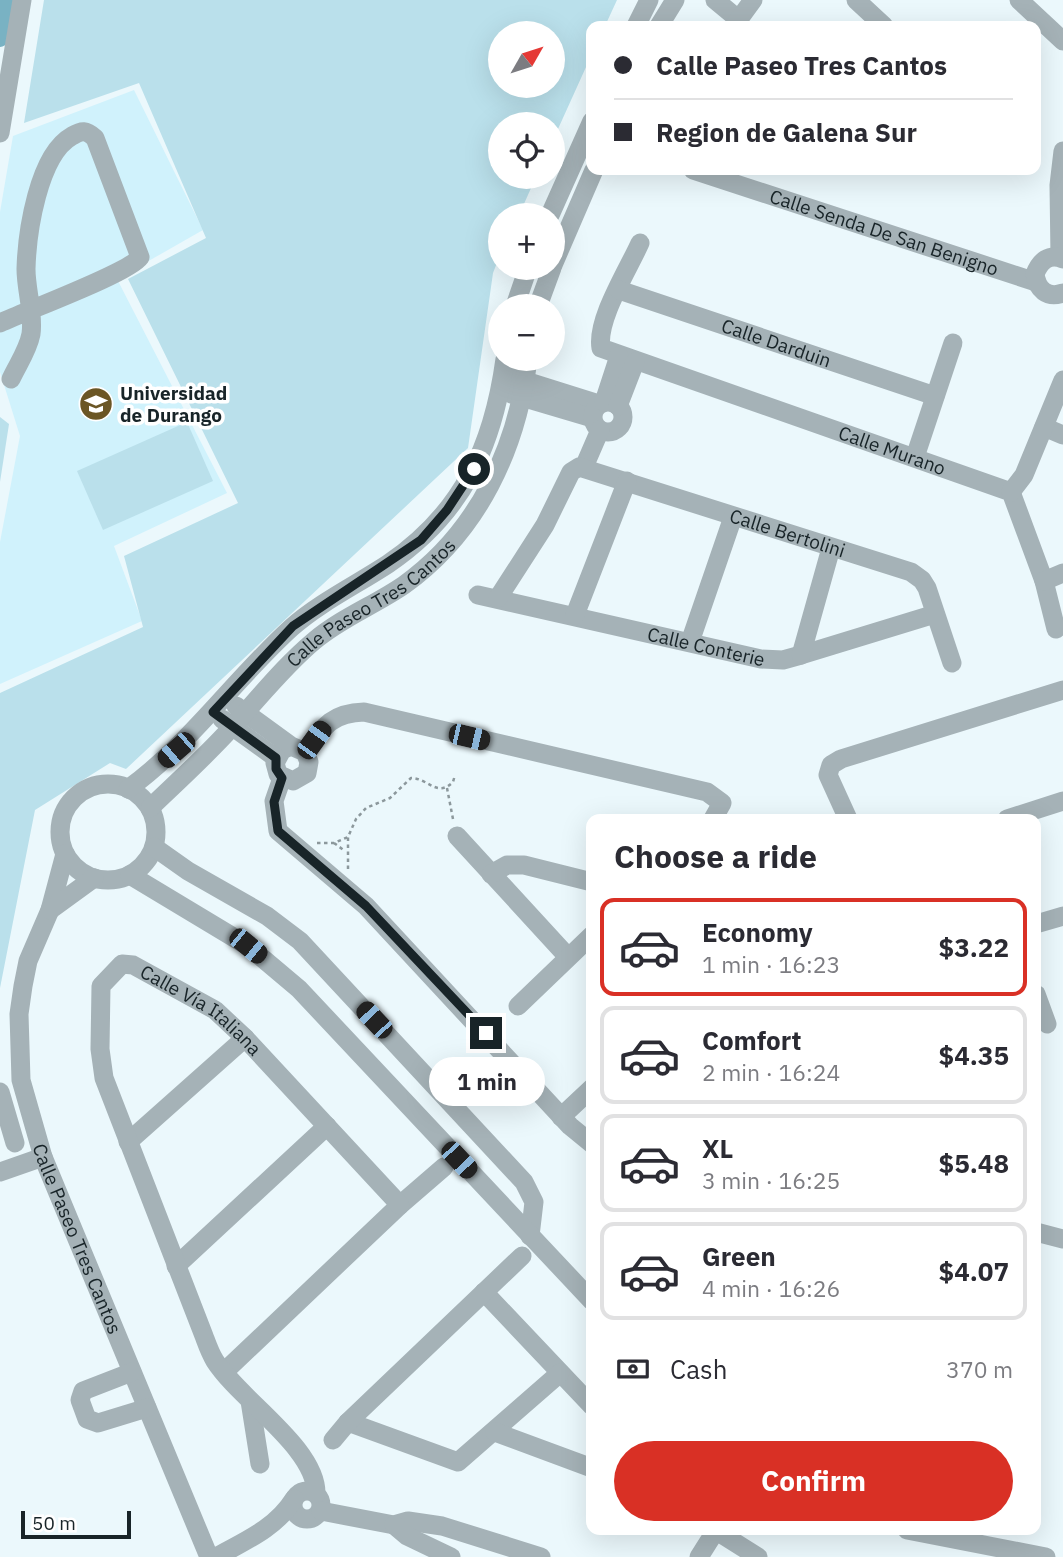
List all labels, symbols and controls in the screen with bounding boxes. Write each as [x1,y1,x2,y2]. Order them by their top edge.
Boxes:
north arrow [488,21,565,98]
map controls [488,21,565,371]
text: Calle Paseo Tres Cantos [656,48,947,82]
button: locate [488,112,565,189]
text: Region de Galena Sur [656,115,917,149]
street label: Calle Senda De San Benigno [767,184,1001,281]
button: + [488,203,565,280]
button: − [488,294,565,371]
street label: Calle Darduin [718,313,834,372]
place label: Universidad de Durango [120,381,227,427]
school or university icon: Universidad de Durango [77,385,115,423]
street label: Calle Murano [835,420,949,480]
route start [458,453,490,485]
street label: Calle Bertolini [727,503,848,562]
street label: Calle Paseo Tres Cantos [281,534,461,672]
street label: Calle Conterie [645,622,767,672]
car [294,717,335,763]
car [447,722,492,752]
car [154,728,199,772]
text: Choose a ride [614,835,817,877]
text: Economy [702,915,813,949]
icon: car [618,916,681,979]
car [226,925,271,967]
text: $3.22 [939,930,1009,964]
text: 1 min · 16:23 [702,949,840,979]
street label: Calle Vía Italiana [136,959,267,1060]
car [352,997,397,1043]
route end [470,1017,502,1049]
text: Comfort [702,1023,801,1057]
icon: car [618,1024,681,1087]
text: $4.35 [939,1038,1009,1072]
text: 2 min · 16:24 [702,1057,840,1087]
callout: 1 min [428,1058,544,1106]
text: 1 min [457,1066,517,1096]
text: XL [702,1131,733,1165]
icon: car [618,1132,681,1195]
car [437,1137,482,1183]
street label: Calle Paseo Tres Cantos [28,1141,127,1338]
text: $5.48 [939,1146,1009,1180]
text: 3 min · 16:25 [702,1165,840,1195]
text: Green [702,1239,776,1273]
icon: car [618,1240,681,1303]
text: $4.07 [939,1254,1009,1288]
text: 4 min · 16:26 [702,1273,840,1303]
icon: cash [614,1350,652,1388]
text: Cash [670,1352,727,1386]
text: 370 m [946,1354,1013,1384]
button: Confirm [614,1441,1013,1521]
scale bar [21,1508,131,1540]
text: 50 m [32,1511,76,1535]

